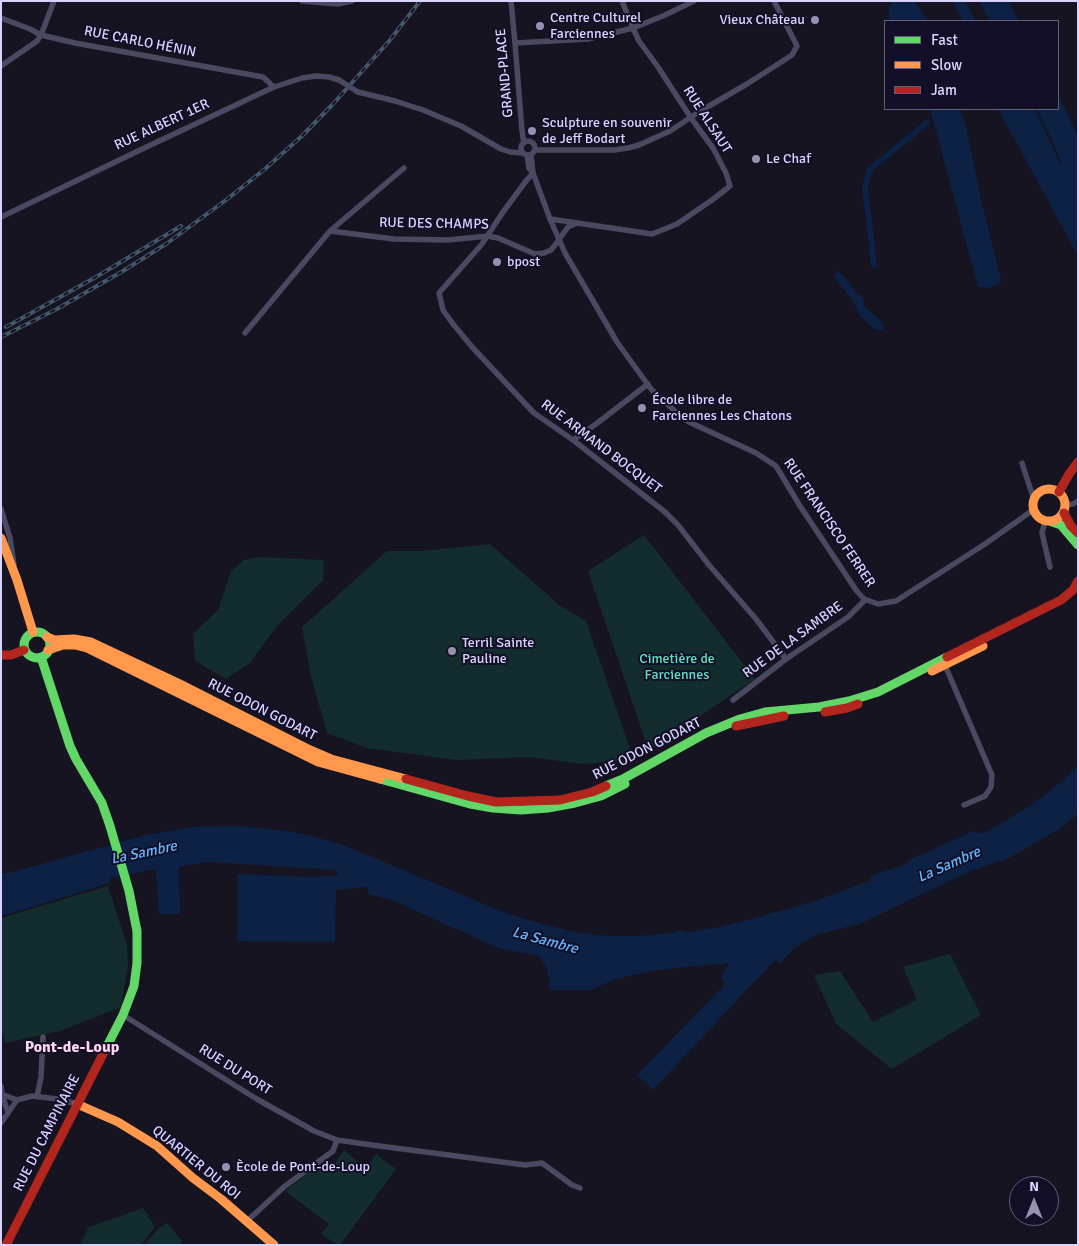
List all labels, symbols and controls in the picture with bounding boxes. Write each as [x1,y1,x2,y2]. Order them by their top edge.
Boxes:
place label: Centre Culturel Farciennes [550,10,641,42]
place label: Vieux Château [719,12,805,28]
marker: Vieux Château [809,14,821,26]
marker: Centre Culturel Farciennes [534,20,546,32]
legend [884,20,1059,110]
street label: RUE CARLO HÉNIN [83,23,197,61]
street label: GRAND-PLACE [493,28,517,118]
text: Fast [931,31,958,49]
text: Slow [931,56,962,74]
text: Jam [931,81,957,99]
street label: RUE ALSAUT [679,83,735,157]
street label: RUE ALBERT 1ER [112,96,212,154]
place label: Sculpture en souvenir de Jeff Bodart [542,115,672,148]
marker: Sculpture en souvenir de Jeff Bodart [526,125,538,137]
place label: Le Chaf [766,151,811,167]
marker: Le Chaf [750,153,762,165]
street label: RUE DES CHAMPS [379,215,489,233]
place label: bpost [507,254,540,270]
marker: bpost [491,256,503,268]
place label: École libre de Farciennes Les Chatons [652,392,792,424]
street label: RUE ARMAND BOCQUET [538,396,664,498]
marker: École libre de Farciennes Les Chatons [636,402,648,414]
street label: RUE FRANCISCO FERRER [780,455,878,591]
street label: RUE DE LA SAMBRE [740,598,846,682]
place label: Terril Sainte Pauline [462,635,534,668]
marker: Terril Sainte Pauline [446,645,458,657]
park label: Cimetière de Farciennes [639,651,715,684]
street label: RUE ODON GODART [205,675,319,745]
street label: RUE ODON GODART [590,714,704,784]
water label: La Sambre [109,837,179,869]
water label: La Sambre [915,843,983,887]
water label: La Sambre [510,924,580,958]
district label: Pont-de-Loup [25,1038,119,1058]
street label: RUE DU PORT [196,1041,274,1099]
street label: RUE DU CAMPINAIRE [10,1072,84,1194]
street label: QUARTIER DU ROI [149,1122,243,1204]
place label: Ècole de Pont-de-Loup [236,1159,370,1175]
marker: Ècole de Pont-de-Loup [220,1161,232,1173]
north arrow [1009,1176,1059,1226]
text: N [1029,1178,1039,1195]

